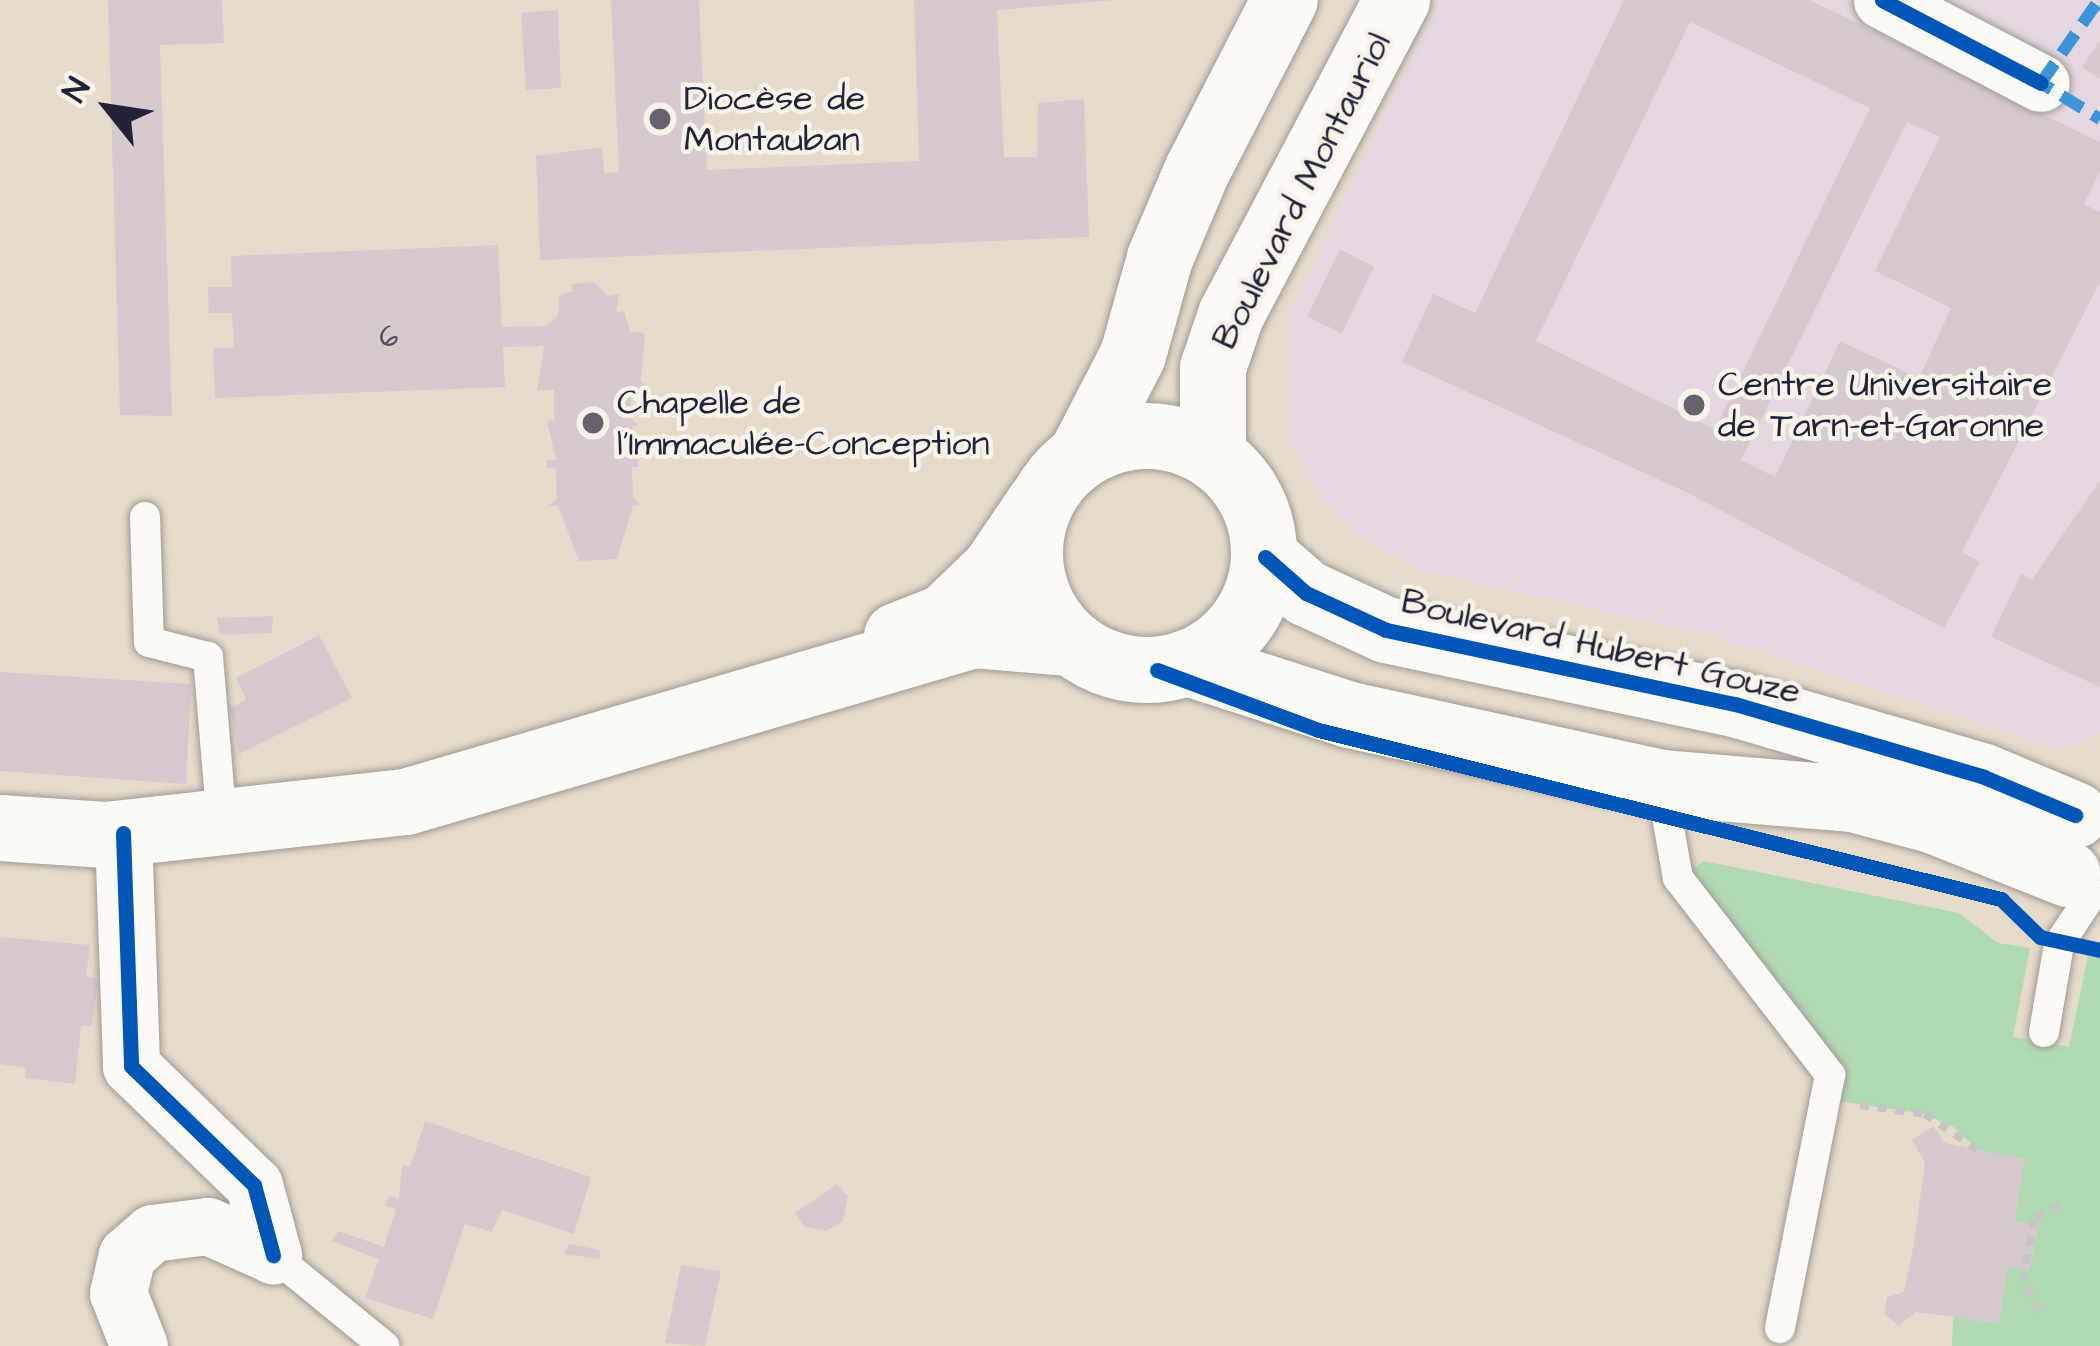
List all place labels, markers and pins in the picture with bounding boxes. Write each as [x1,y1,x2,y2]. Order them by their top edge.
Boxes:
place label: Diocèse de Montauban [684,76,865,161]
marker: Diocèse de Montauban [647,106,673,132]
place label: Centre Universitaire de Tarn-et-Garonne [1718,362,2052,447]
place label: Chapelle de l'Immaculée-Conception [617,380,989,465]
marker: Centre Universitaire de Tarn-et-Garonne [1681,392,1707,418]
marker: Chapelle de l'Immaculée-Conception [580,410,606,436]

